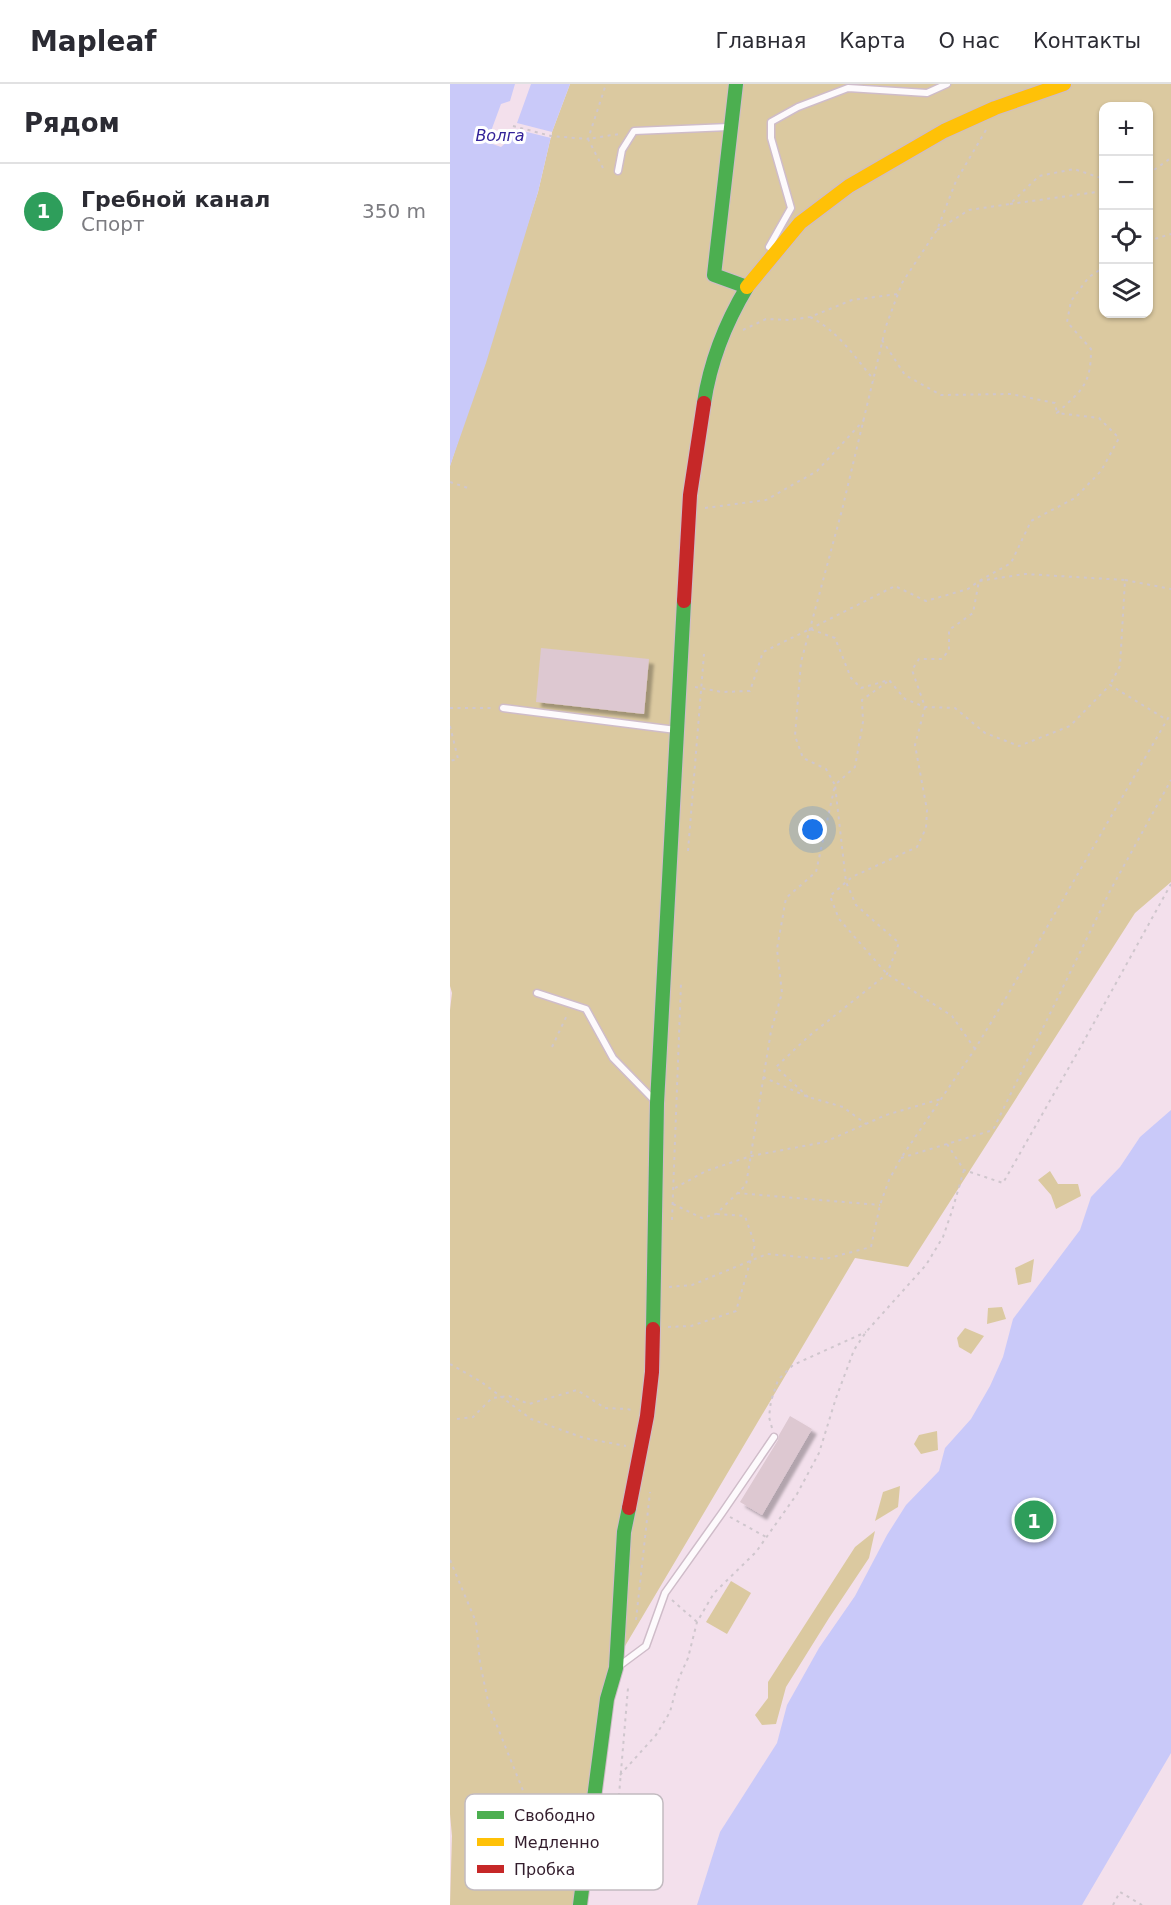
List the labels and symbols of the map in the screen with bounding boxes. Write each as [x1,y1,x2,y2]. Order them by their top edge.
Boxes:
water label: Волга [475,126,525,145]
your location [798,815,827,844]
pin: 1 [1014,1498,1054,1542]
legend [465,1794,663,1890]
text: Свободно [514,1806,595,1825]
text: Медленно [514,1833,600,1852]
text: Пробка [514,1860,575,1879]

